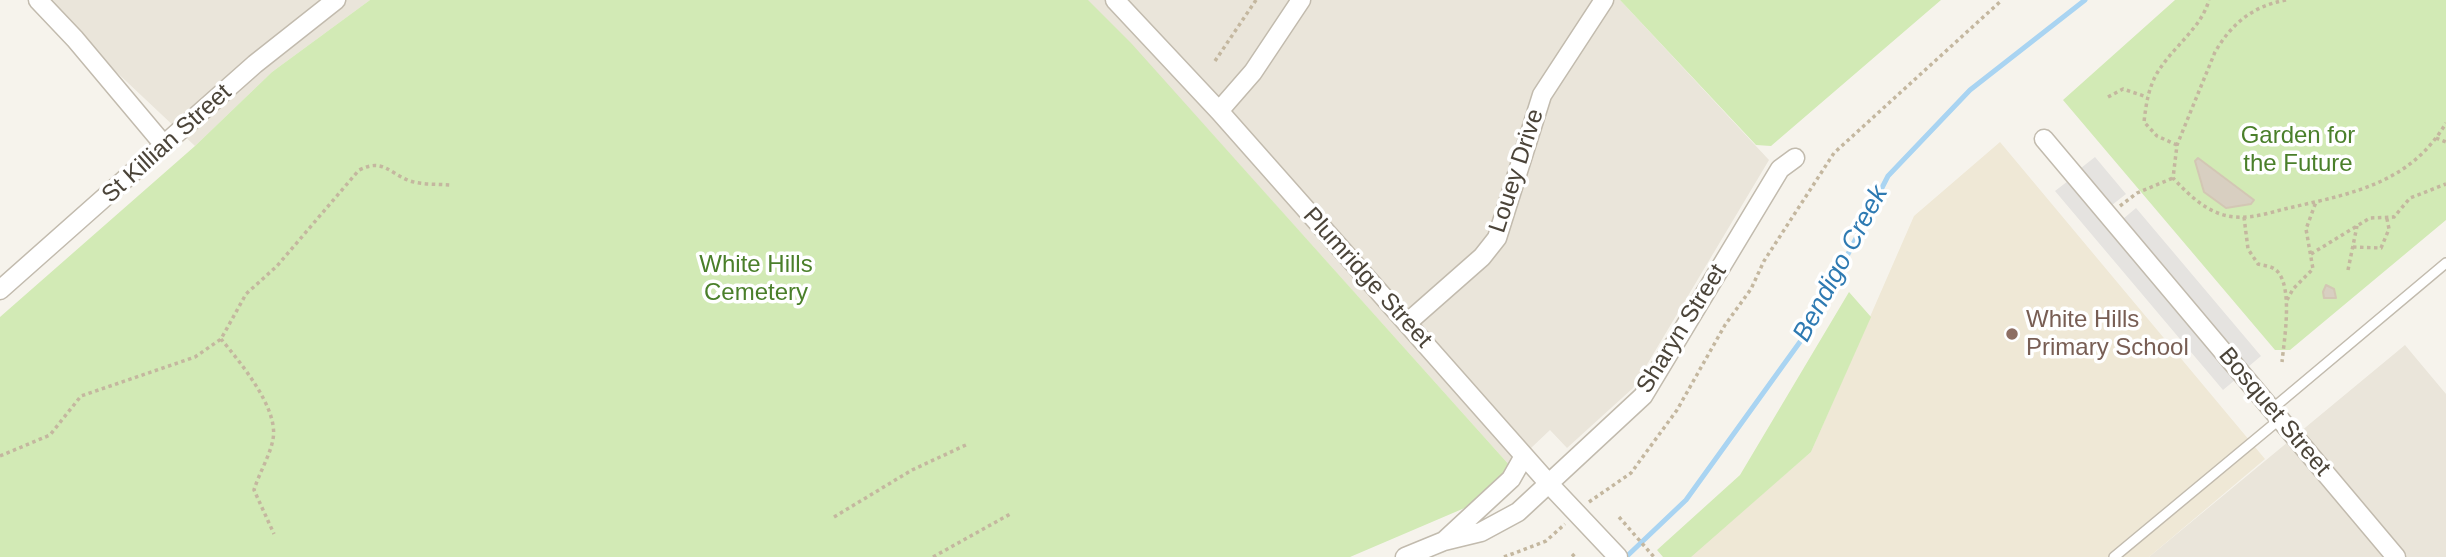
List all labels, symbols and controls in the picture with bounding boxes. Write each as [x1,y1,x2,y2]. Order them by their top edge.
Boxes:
street label: St Killian Street [96,78,238,210]
street label: Louey Drive [1484,106,1550,236]
park label: Garden for the Future [2241,122,2355,178]
water label: Bendigo Creek [1787,181,1895,347]
street label: Plumridge Street [1296,202,1438,354]
park label: White Hills Cemetery [699,251,813,307]
street label: Sharyn Street [1631,259,1733,399]
place label: White Hills Primary School [2026,306,2189,362]
marker: White Hills Primary School [2004,326,2020,342]
street label: Bosquet Street [2212,342,2336,482]

